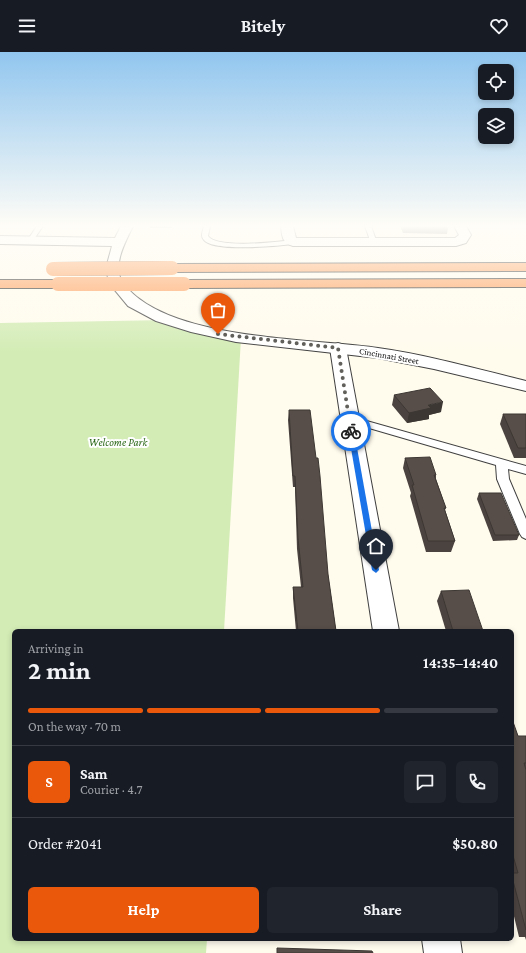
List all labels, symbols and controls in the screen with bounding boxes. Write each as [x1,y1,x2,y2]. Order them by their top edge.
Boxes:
icon: menu [16,15,38,37]
icon: heart [488,15,510,37]
text: Bitely [241,16,285,36]
map controls [478,64,514,144]
button: locate [478,64,514,100]
button: layers [478,108,514,144]
pin [201,293,235,334]
icon: bag [207,299,229,321]
street label: Cincinnati Street [358,346,421,366]
courier [331,411,371,451]
icon: bike [340,420,362,442]
park label: Welcome Park [89,436,148,448]
pin [359,529,393,570]
icon: home [365,535,387,557]
text: Arriving in [28,641,84,656]
text: 14:35–14:40 [423,655,498,671]
text: 2 min [28,656,91,685]
text: On the way · 70 m [28,719,121,734]
button: chat [404,761,446,803]
button: phone [456,761,498,803]
text: Sam [80,766,108,782]
text: S [45,774,53,790]
text: Courier · 4.7 [80,782,143,797]
text: Order #2041 [28,836,102,852]
text: $50.80 [452,836,498,852]
button: Help [28,887,259,933]
button: Share [267,887,498,933]

